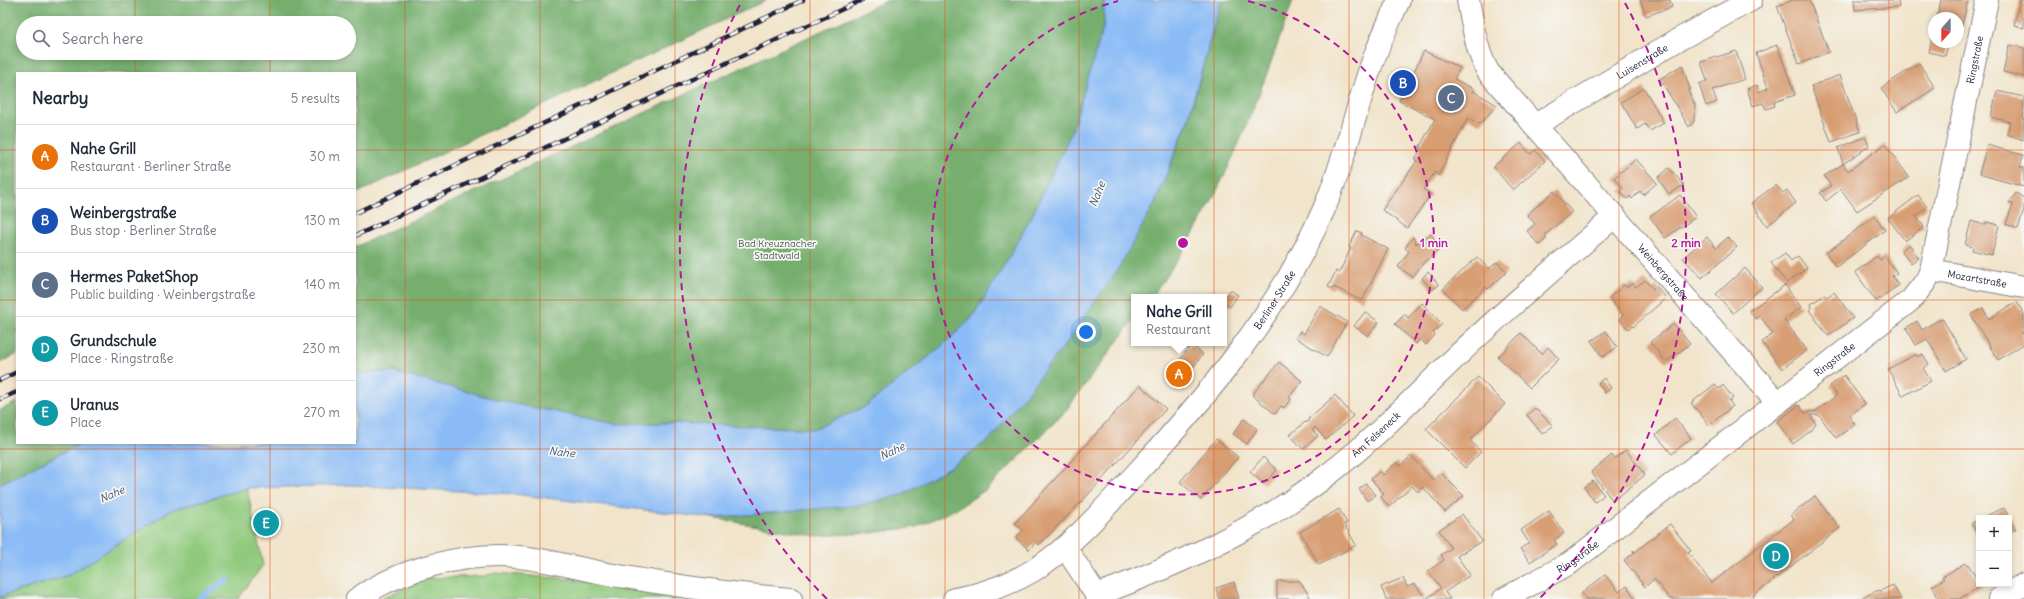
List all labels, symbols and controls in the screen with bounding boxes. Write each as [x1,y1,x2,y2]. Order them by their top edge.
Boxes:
north arrow [1928,12,1964,48]
search box [16,16,356,60]
icon: search [30,27,52,49]
text: Search here [62,29,143,48]
street label: Ringstraße [1964,35,1986,85]
street label: Luisenstraße [1614,41,1670,82]
pin: B [1390,68,1416,98]
pin: C [1438,83,1464,113]
text: Nearby [32,87,88,109]
text: 5 results [291,90,340,107]
text: Nahe Grill [70,139,136,158]
text: A [41,148,49,165]
text: 30 m [310,148,340,165]
text: Restaurant · Berliner Straße [70,158,231,175]
water label: Nahe [1086,178,1109,209]
text: Weinbergstraße [70,203,177,222]
text: B [41,212,49,229]
text: 130 m [304,212,340,229]
text: Bus stop · Berliner Straße [70,222,217,239]
text: 1 min [1420,235,1448,250]
text: 2 min [1671,235,1701,250]
centre of rings [1176,236,1190,250]
park label: Bad Kreuznacher Stadtwald [738,237,816,262]
street label: Weinbergstraße [1635,241,1691,303]
text: Hermes PaketShop [70,267,198,286]
street label: Mozartstraße [1946,267,2008,291]
street label: Berliner Straße [1251,268,1298,332]
text: C [41,276,49,293]
text: 140 m [304,276,340,293]
text: Public building · Weinbergstraße [70,286,255,303]
popup [1131,294,1227,346]
text: Nahe Grill [1146,302,1212,321]
text: Restaurant [1146,321,1211,338]
your location [1076,322,1096,342]
text: Grundschule [70,331,156,350]
text: D [40,340,50,357]
text: 230 m [302,340,340,357]
street label: Ringstraße [1811,340,1858,379]
text: Place · Ringstraße [70,350,173,367]
pin: A [1166,359,1192,389]
text: Uranus [70,395,119,414]
text: E [41,404,49,421]
text: 270 m [303,404,340,421]
street label: Am Felseneck [1349,409,1403,460]
text: Place [70,414,101,431]
water label: Nahe [877,439,908,463]
water label: Nahe [548,444,577,460]
water label: Nahe [97,482,128,506]
pin: E [253,508,279,538]
map controls [1976,515,2012,587]
button: + [1976,515,2012,551]
street label: Ringstraße [1554,537,1601,576]
pin: D [1763,541,1789,571]
button: − [1976,551,2012,587]

